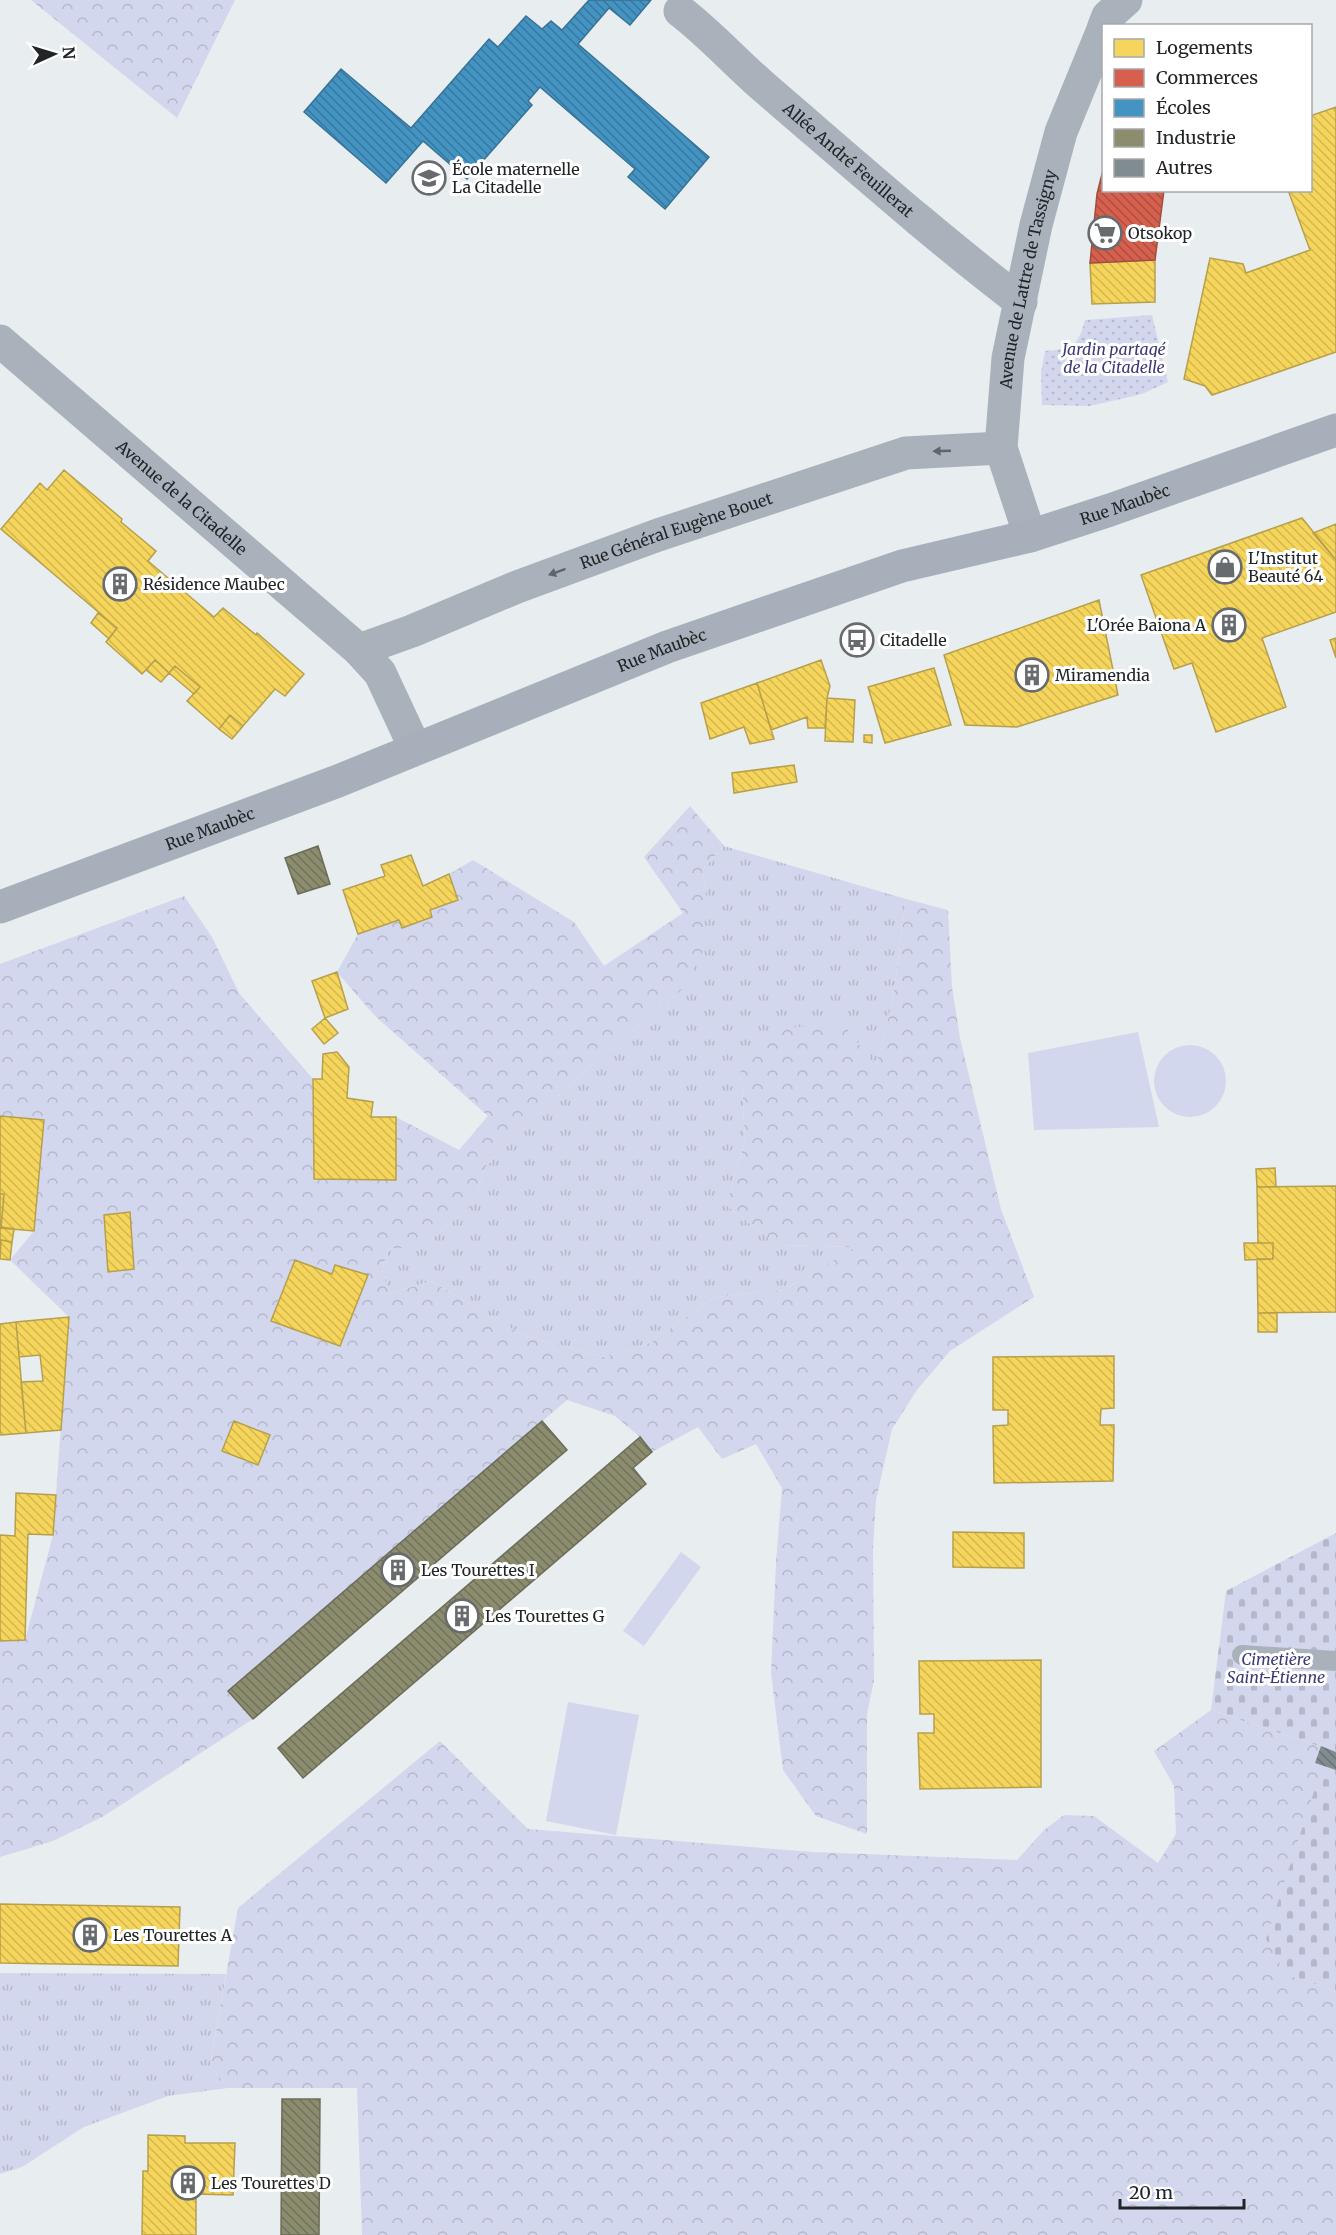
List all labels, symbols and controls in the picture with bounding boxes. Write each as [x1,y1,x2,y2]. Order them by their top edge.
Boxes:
north arrow [24,24,84,84]
legend [1102,24,1312,192]
text: Logements [1156,36,1253,59]
text: N [59,46,79,60]
text: Commerces [1156,66,1258,89]
text: Écoles [1156,96,1211,119]
street label: Allée André Feuillerat [778,98,918,222]
text: Industrie [1156,126,1236,149]
text: Autres [1155,156,1213,179]
place label: École maternelle La Citadelle [452,159,580,197]
school or university icon: École maternelle La Citadelle [411,160,447,196]
street label: Avenue de Lattre de Tassigny [996,167,1061,391]
supermarket icon: Otsokop [1087,215,1123,251]
place label: Otsokop [1128,223,1192,243]
park label: Jardin partagé de la Citadelle [1060,339,1167,377]
street label: Avenue de la Citadelle [112,435,251,559]
one-way arrow [933,446,952,455]
street label: Rue Maubèc [1077,480,1173,529]
street label: Rue Général Eugène Bouet [577,488,776,573]
place label: L'Institut Beauté 64 [1248,548,1323,586]
shop icon: L'Institut Beauté 64 [1207,549,1243,585]
building icon: Résidence Maubec [102,566,138,602]
one-way arrow [548,568,566,577]
place label: Résidence Maubec [143,574,285,594]
building icon: L'Orée Baiona A [1211,607,1247,643]
place label: L'Orée Baiona A [1087,615,1207,635]
bus stop icon: Citadelle [839,622,875,658]
street label: Rue Maubèc [614,624,709,676]
place label: Citadelle [880,630,947,650]
building icon: Miramendia [1014,657,1050,693]
place label: Miramendia [1055,665,1150,685]
street label: Rue Maubèc [162,803,257,855]
building icon: Les Tourettes I [380,1552,416,1588]
place label: Les Tourettes I [421,1560,535,1580]
building icon: Les Tourettes G [444,1598,480,1634]
place label: Les Tourettes G [485,1606,605,1626]
park label: Cimetière Saint-Étienne [1227,1649,1325,1687]
building icon: Les Tourettes A [72,1917,108,1953]
place label: Les Tourettes A [113,1925,233,1945]
building icon: Les Tourettes D [170,2165,206,2201]
scale bar [1120,2172,1244,2210]
place label: Les Tourettes D [211,2173,331,2193]
text: 20 m [1129,2181,1173,2204]

